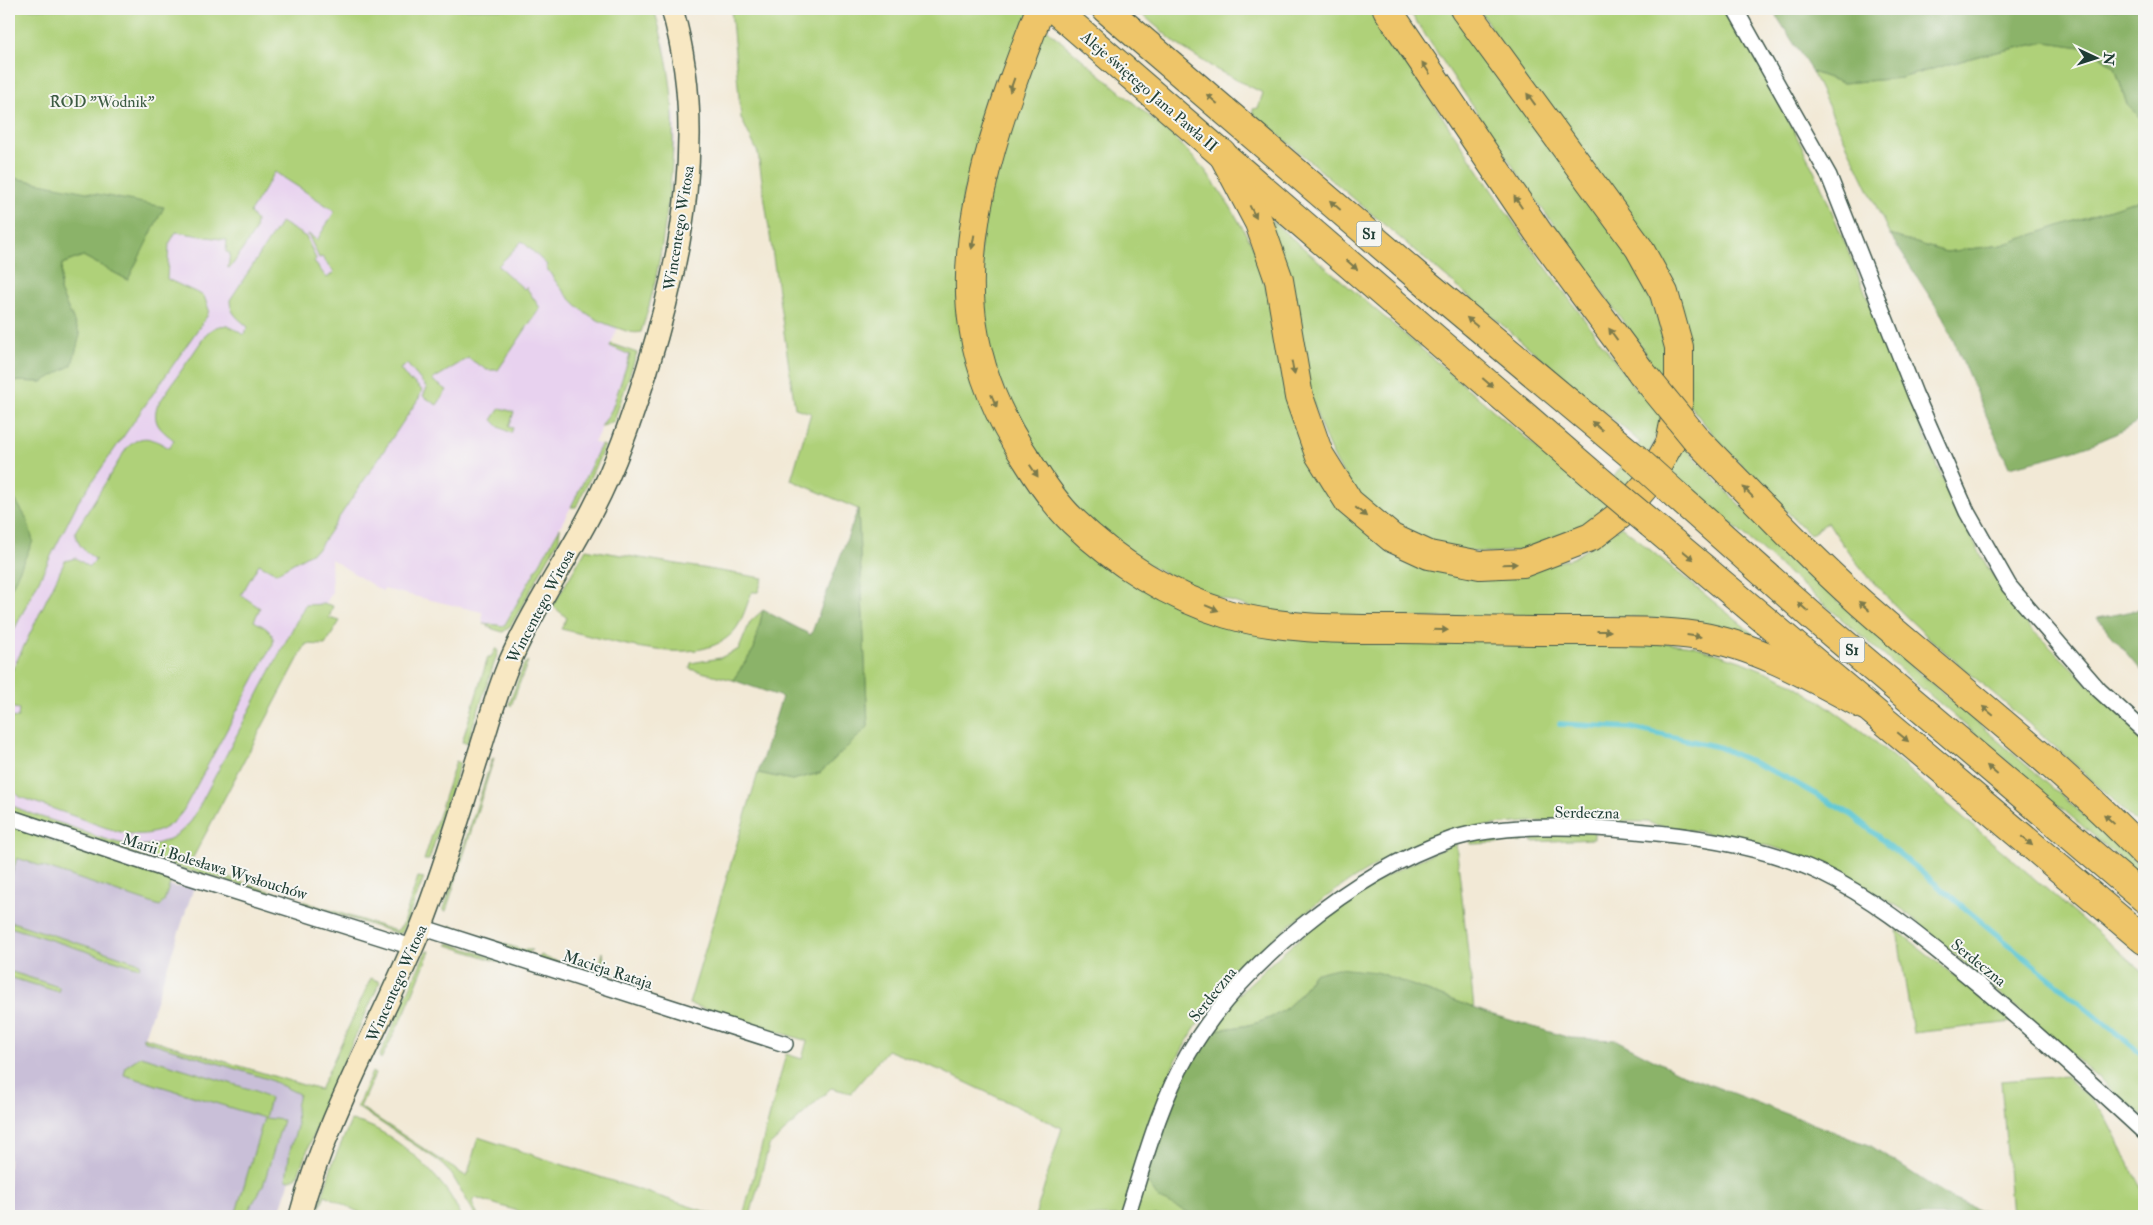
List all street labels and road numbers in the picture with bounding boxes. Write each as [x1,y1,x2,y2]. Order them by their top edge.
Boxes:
street label: Aleje świętego Jana Pawła II [1075,26,1222,157]
street label: Wincentego Witosa [659,164,699,293]
road number: S1 [1356,222,1382,246]
street label: Wincentego Witosa [502,546,580,668]
road number: S1 [1840,638,1864,662]
street label: Serdeczna [1554,802,1620,824]
street label: Marii i Bolesława Wysłouchów [120,829,311,905]
street label: Wincentego Witosa [362,921,432,1046]
street label: Serdeczna [1947,935,2010,991]
street label: Macieja Rataja [560,946,655,994]
street label: Serdeczna [1185,963,1241,1026]

